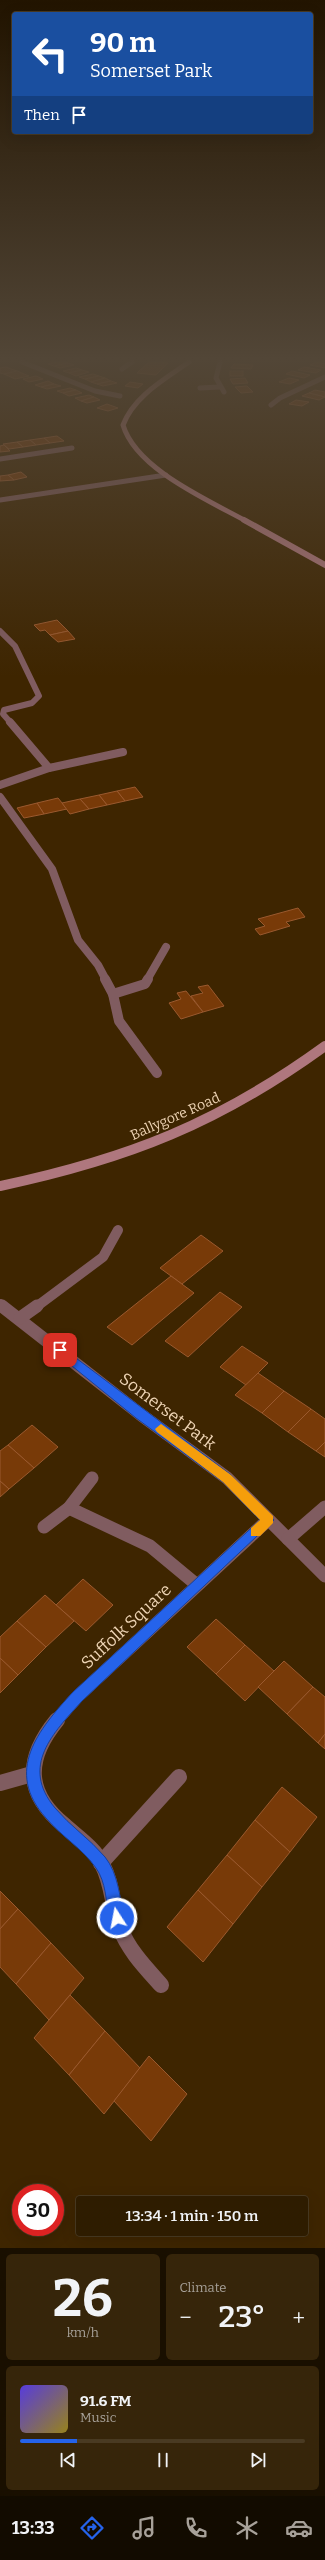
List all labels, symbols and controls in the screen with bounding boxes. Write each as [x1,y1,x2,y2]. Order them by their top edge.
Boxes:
text: 90 m [90,26,156,59]
icon: left [24,28,76,80]
text: Somerset Park [90,60,212,82]
icon: arrive [68,104,90,126]
text: Then [24,106,60,124]
street label: Ballygore Road [128,1089,223,1144]
pin [43,1333,77,1367]
icon: arrive [49,1339,71,1361]
street label: Somerset Park [115,1368,220,1455]
street label: Suffolk Square [77,1579,176,1673]
position arrow [96,1897,138,1939]
speed limit sign: 30 [12,2184,64,2236]
text: 13:34 · 1 min · 150 m [126,2207,258,2225]
text: 26 [53,2267,113,2330]
text: Climate [180,2280,226,2295]
text: 23° [218,2299,266,2335]
text: − [180,2304,192,2331]
text: + [292,2304,305,2331]
text: km/h [67,2325,99,2340]
text: 91.6 FM [80,2392,131,2410]
text: Music [80,2410,116,2425]
icon: previous [57,2449,79,2471]
icon: pause [152,2449,174,2471]
icon: next [247,2449,269,2471]
icon: directions [78,2514,106,2542]
icon: music [130,2514,158,2542]
icon: phone [182,2514,210,2542]
icon: climate [233,2514,261,2542]
icon: car [285,2514,313,2542]
text: 13:33 [12,2517,55,2539]

